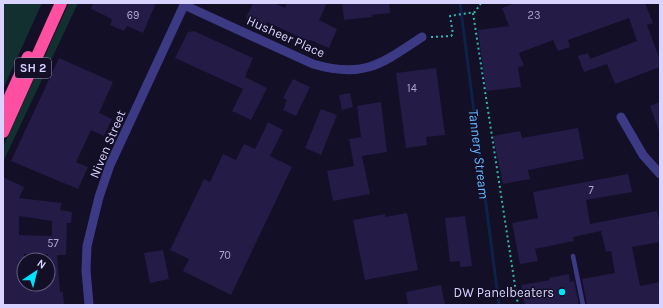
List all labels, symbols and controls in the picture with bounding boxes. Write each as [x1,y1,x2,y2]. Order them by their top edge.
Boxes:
house number: 69 [127,9,139,22]
house number: 23 [528,9,540,22]
street label: Husheer Place [244,13,327,60]
road number: SH 2 [15,58,51,78]
house number: 14 [407,82,417,95]
street label: Niven Street [86,108,129,181]
water label: Tannery Stream [465,108,492,200]
house number: 7 [588,184,594,197]
house number: 57 [47,237,59,250]
house number: 70 [219,249,231,262]
north arrow [16,252,56,292]
text: N [34,257,48,272]
place label: DW Panelbeaters [454,285,554,300]
marker: DW Panelbeaters [557,287,567,297]

